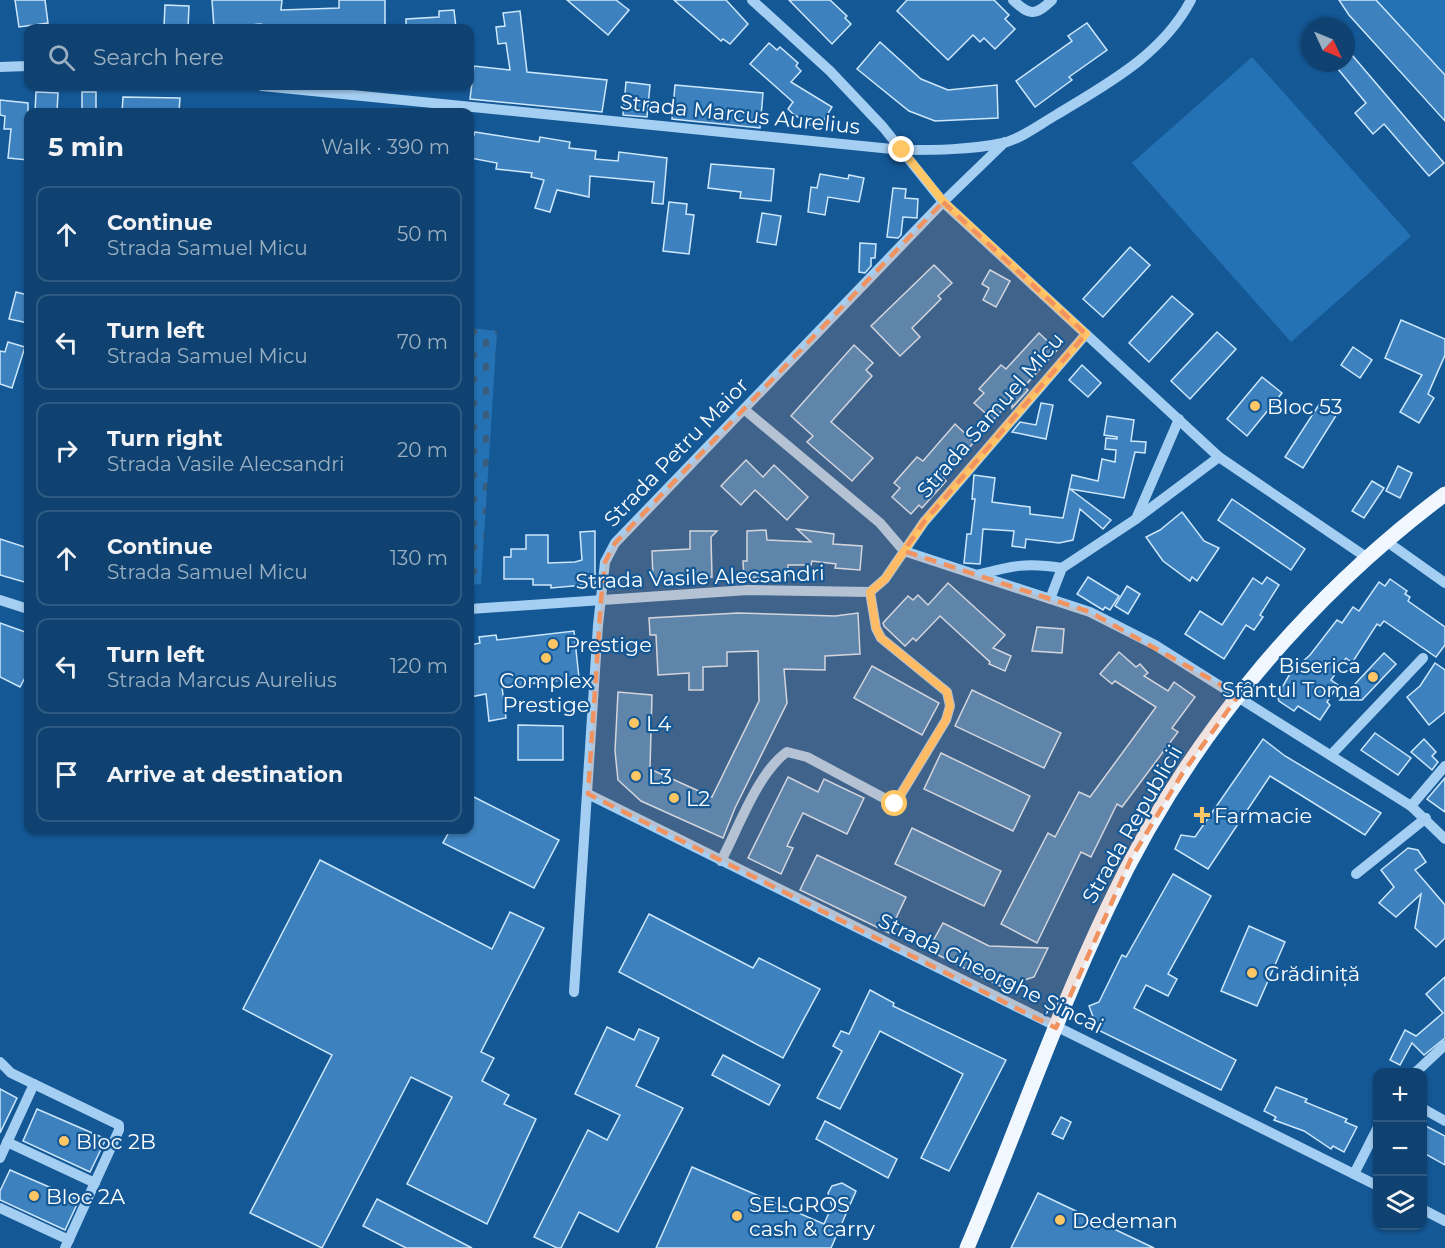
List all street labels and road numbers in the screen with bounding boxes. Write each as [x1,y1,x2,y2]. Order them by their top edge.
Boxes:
street label: Strada Marcus Aurelius [619,89,861,139]
street label: Strada Samuel Micu [911,327,1069,503]
street label: Strada Petru Maior [598,372,754,532]
street label: Strada Vasile Alecsandri [575,560,825,594]
street label: Strada Republicii [1077,741,1187,907]
street label: Strada Gheorghe Șincai [874,908,1108,1039]

